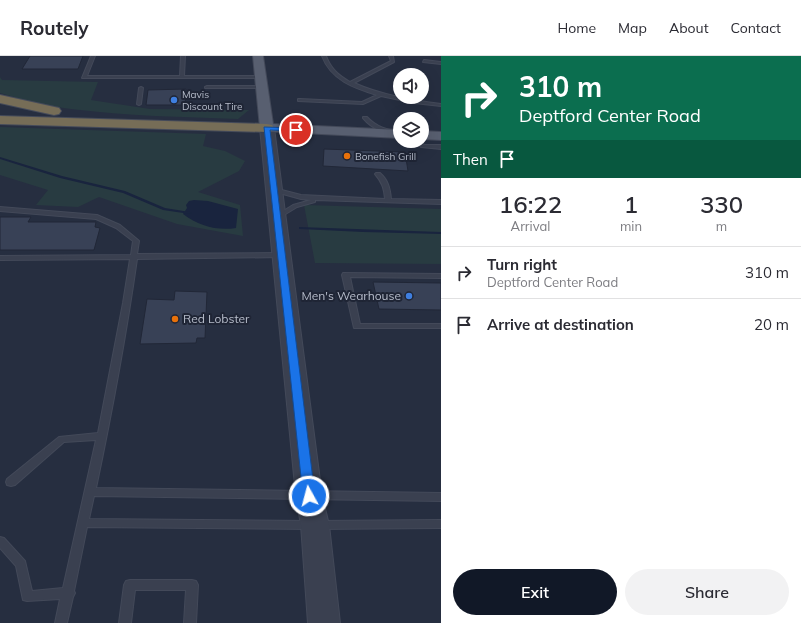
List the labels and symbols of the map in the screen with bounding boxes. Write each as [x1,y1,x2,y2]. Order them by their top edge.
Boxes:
place label: Mavis Discount Tire [182,88,243,113]
marker: Mavis Discount Tire [169,95,179,105]
pin [279,113,313,147]
place label: Bonefish Grill [355,150,416,163]
marker: Bonefish Grill [342,151,352,161]
place label: Men's Wearhouse [301,288,401,303]
marker: Men's Wearhouse [404,291,414,301]
place label: Red Lobster [183,311,250,326]
marker: Red Lobster [170,314,180,324]
position arrow [288,475,330,517]

